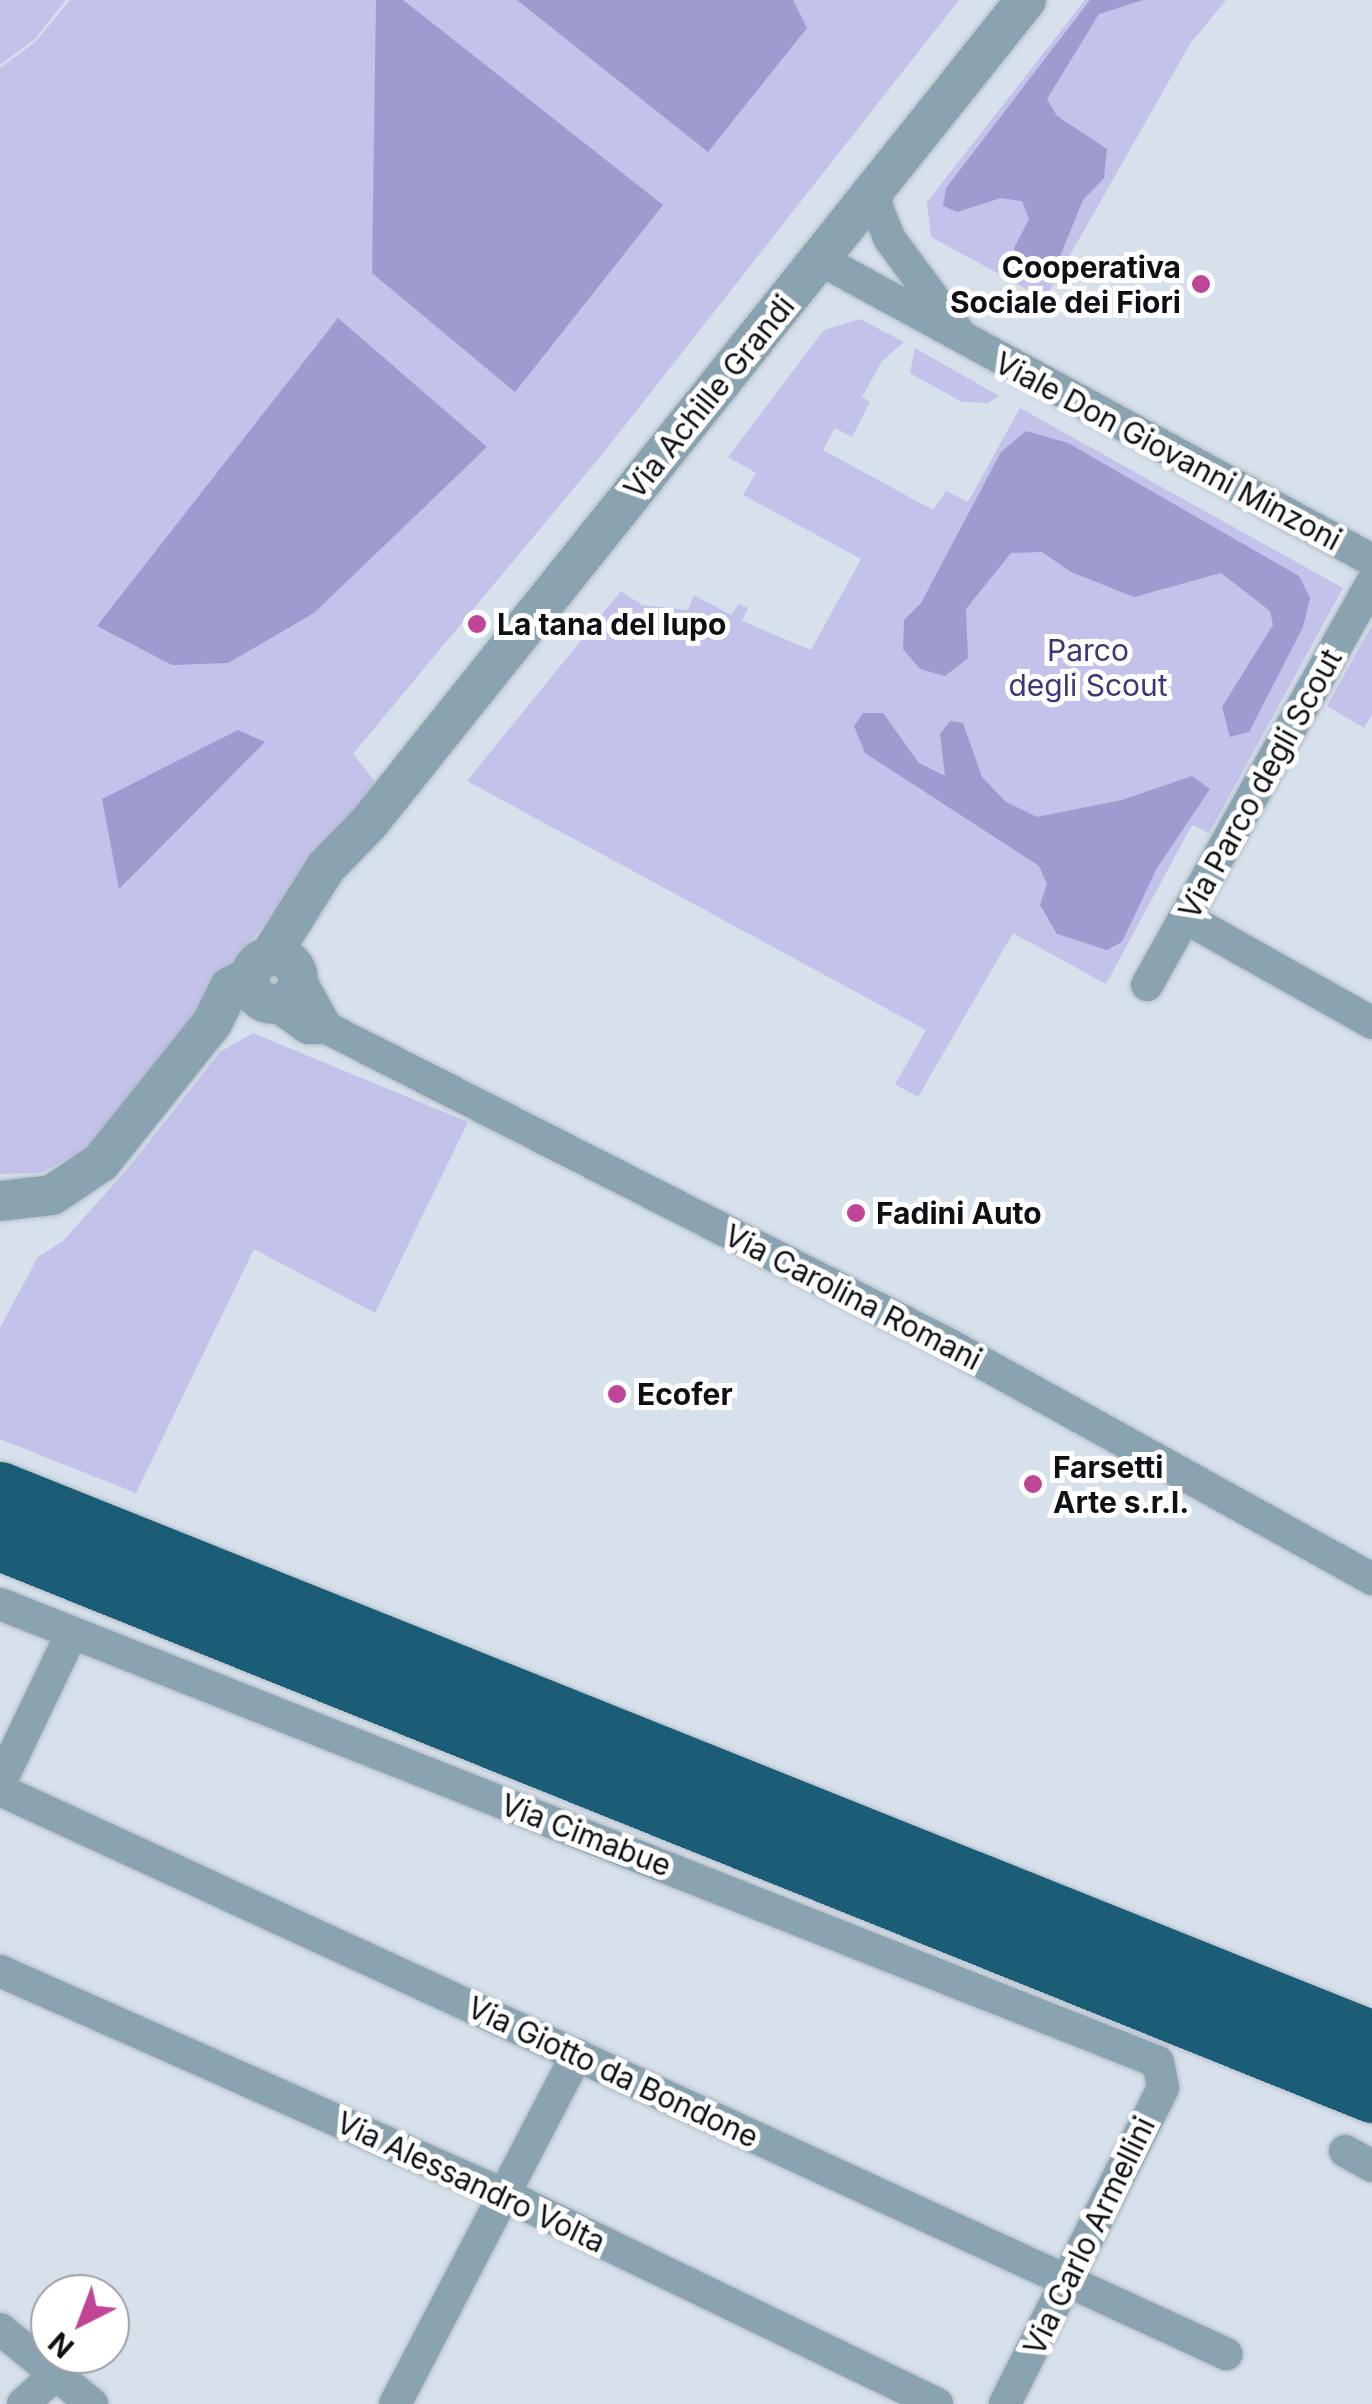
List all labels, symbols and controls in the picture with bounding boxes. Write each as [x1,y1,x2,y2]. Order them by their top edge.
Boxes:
place label: Cooperativa Sociale dei Fiori [950,249,1181,320]
marker: Cooperativa Sociale dei Fiori [1190,273,1212,295]
street label: Via Achille Grandi [616,288,802,506]
street label: Viale Don Giovanni Minzoni [989,344,1347,558]
place label: La tana del lupo [497,606,726,642]
marker: La tana del lupo [466,613,488,635]
park label: Parco degli Scout [1008,632,1168,702]
street label: Via Parco degli Scout [1171,643,1349,925]
place label: Fadini Auto [876,1195,1042,1231]
marker: Fadini Auto [845,1202,867,1224]
street label: Via Carolina Romani [719,1217,987,1377]
place label: Ecofer [637,1376,733,1412]
marker: Ecofer [606,1383,628,1405]
place label: Farsetti Arte s.r.l. [1053,1449,1189,1520]
marker: Farsetti Arte s.r.l. [1022,1473,1044,1495]
street label: Via Cimabue [496,1786,676,1884]
street label: Via Giotto da Bondone [462,1989,764,2155]
street label: Via Alessandro Volta [331,2104,611,2260]
street label: Via Carlo Armellini [1016,2111,1162,2361]
north arrow [30,2274,130,2374]
text: N [42,2325,81,2365]

